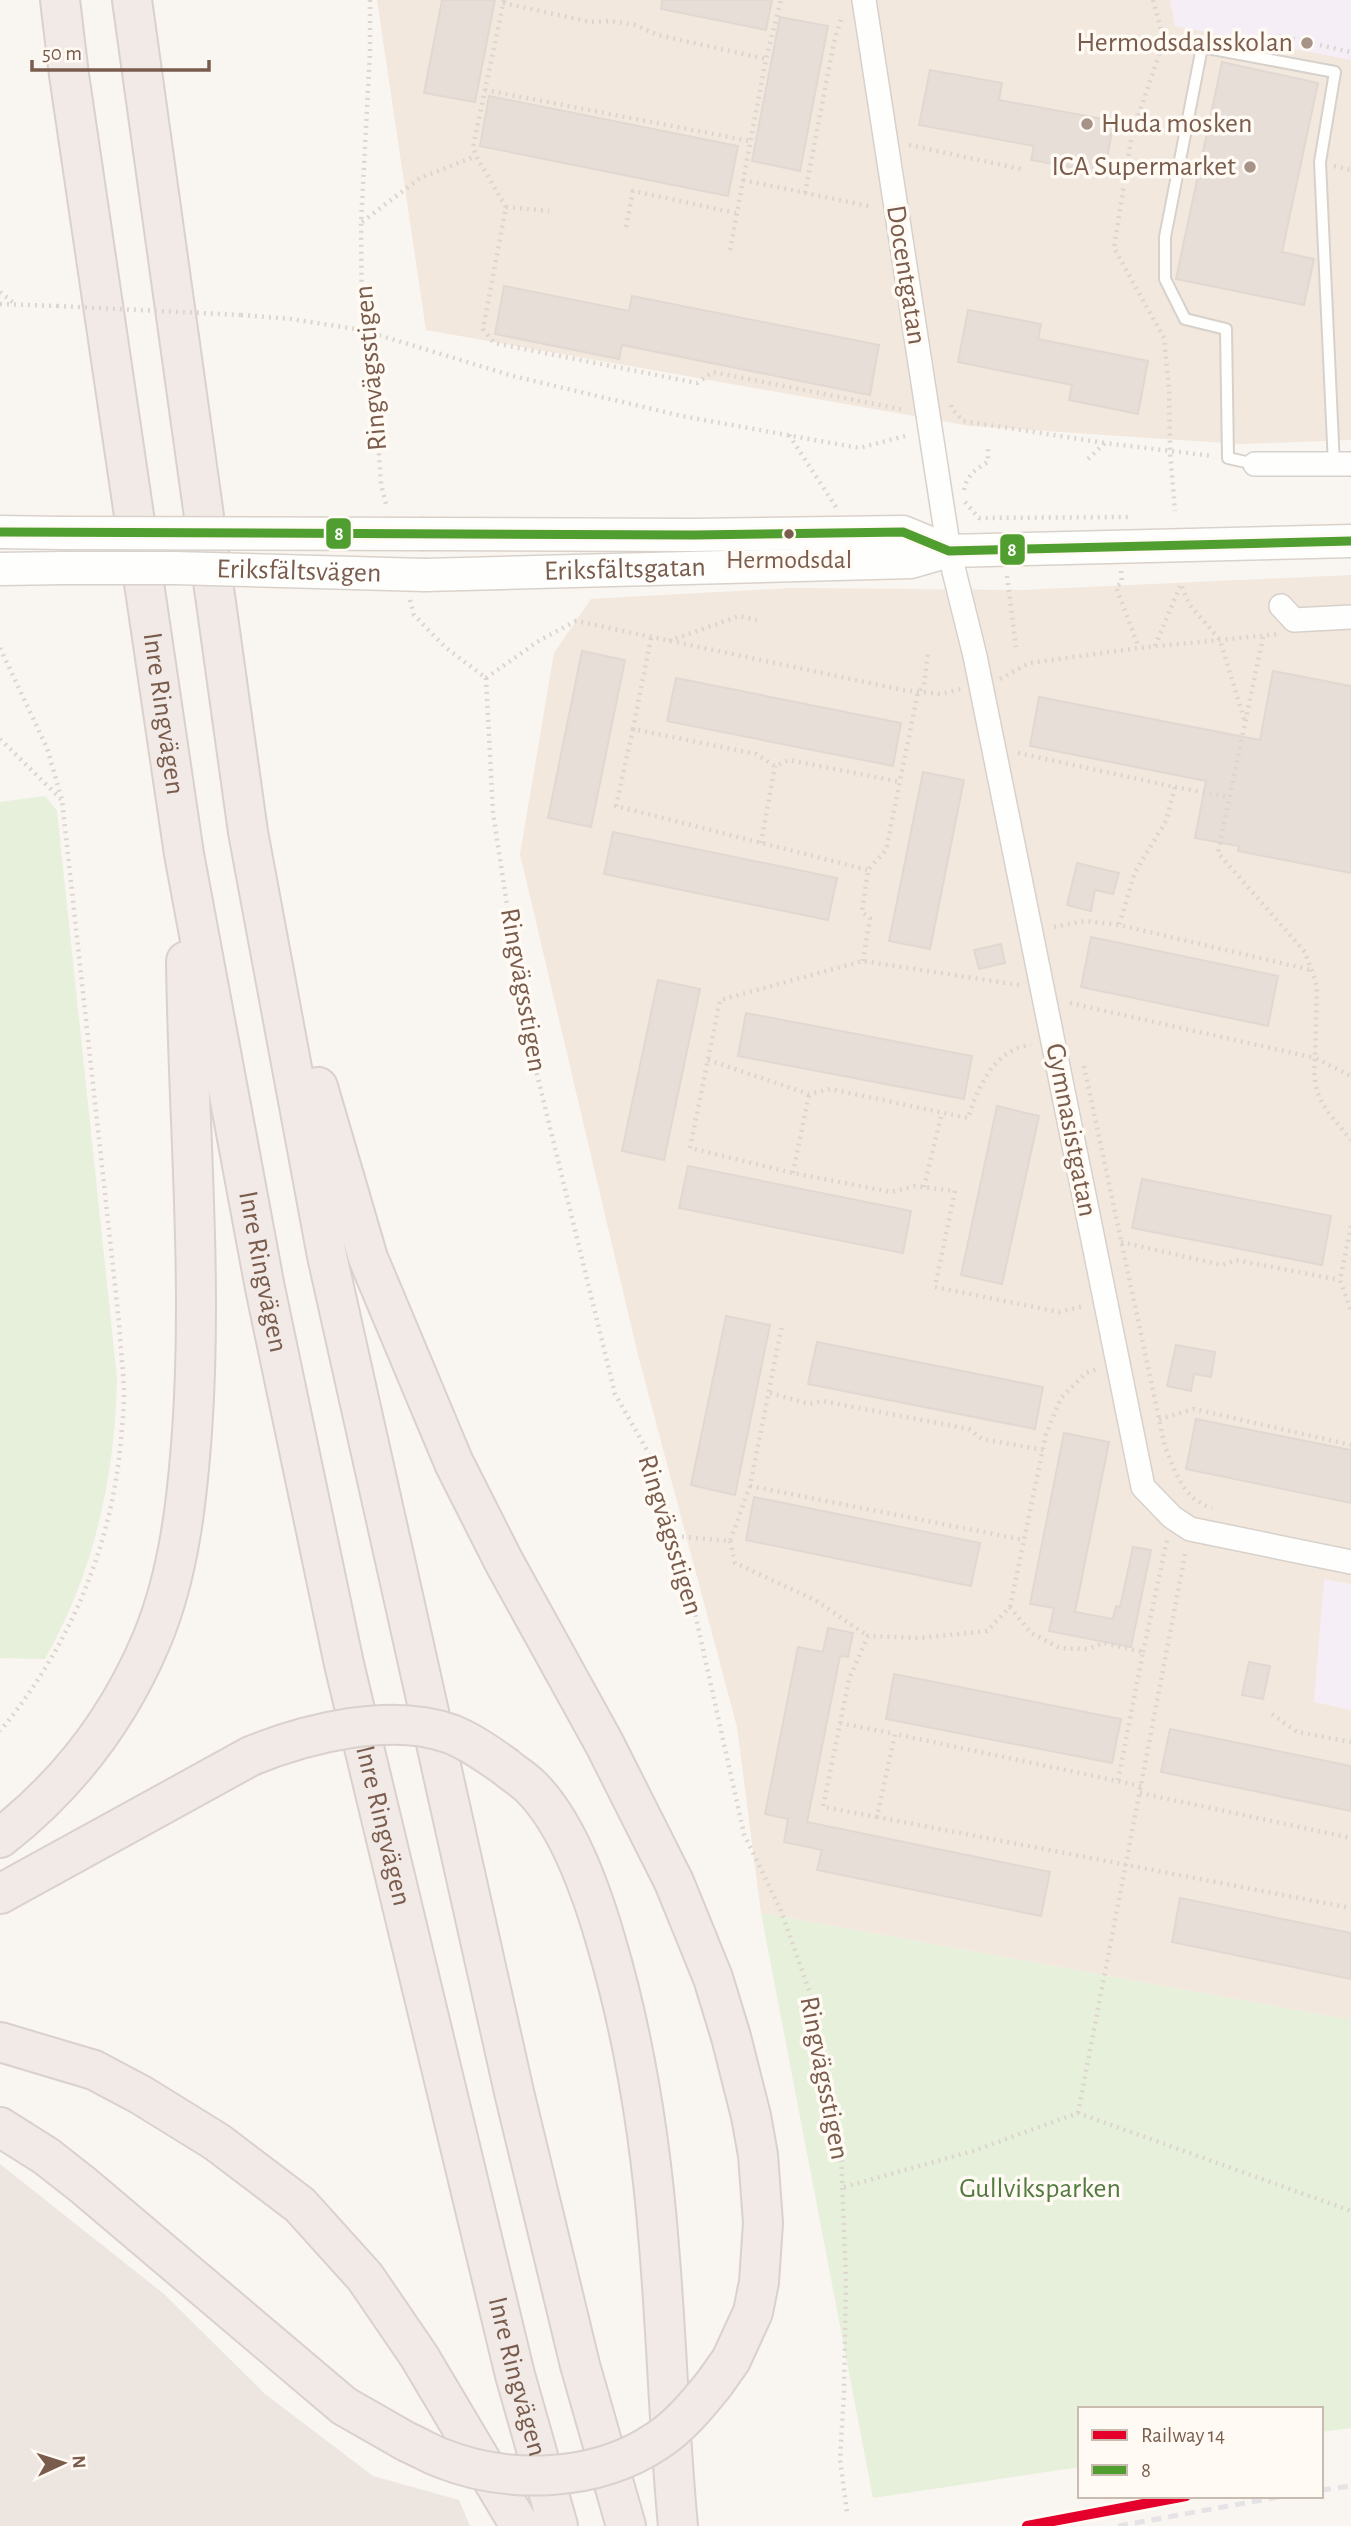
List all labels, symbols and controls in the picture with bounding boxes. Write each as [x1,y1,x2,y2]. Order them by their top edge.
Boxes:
scale bar [32,28,208,72]
place label: Hermodsdalsskolan [1076,29,1293,57]
marker: Hermodsdalsskolan [1299,35,1315,51]
text: 50 m [42,43,82,64]
place label: Huda mosken [1101,110,1252,138]
marker: Huda mosken [1079,116,1095,132]
place label: ICA Supermarket [1052,153,1236,181]
marker: ICA Supermarket [1242,159,1258,175]
street label: Docentgatan [881,203,931,347]
street label: Ringvägsstigen [350,284,392,452]
line badge: 8 [325,517,352,550]
text: 8 [334,525,344,544]
marker: Hermodsdal [782,527,796,541]
line badge: 8 [999,533,1026,566]
text: 8 [1007,541,1017,560]
place label: Hermodsdal [726,547,852,573]
street label: Eriksfältsgatan [544,553,706,586]
street label: Eriksfältsvägen [216,555,382,588]
street label: Inre Ringvägen [137,630,189,797]
street label: Ringvägsstigen [495,906,551,1074]
street label: Gymnasistgatan [1040,1041,1102,1219]
street label: Inre Ringvägen [233,1189,292,1355]
street label: Ringvägsstigen [632,1452,708,1618]
street label: Inre Ringvägen [350,1743,416,1909]
street label: Ringvägsstigen [794,1994,854,2162]
park label: Gullviksparken [959,2175,1121,2203]
street label: Inre Ringvägen [483,2294,551,2460]
legend [1078,2407,1323,2498]
text: Railway 14 [1141,2425,1225,2446]
north arrow [28,2428,98,2498]
text: N [69,2455,88,2469]
text: 8 [1141,2460,1151,2481]

